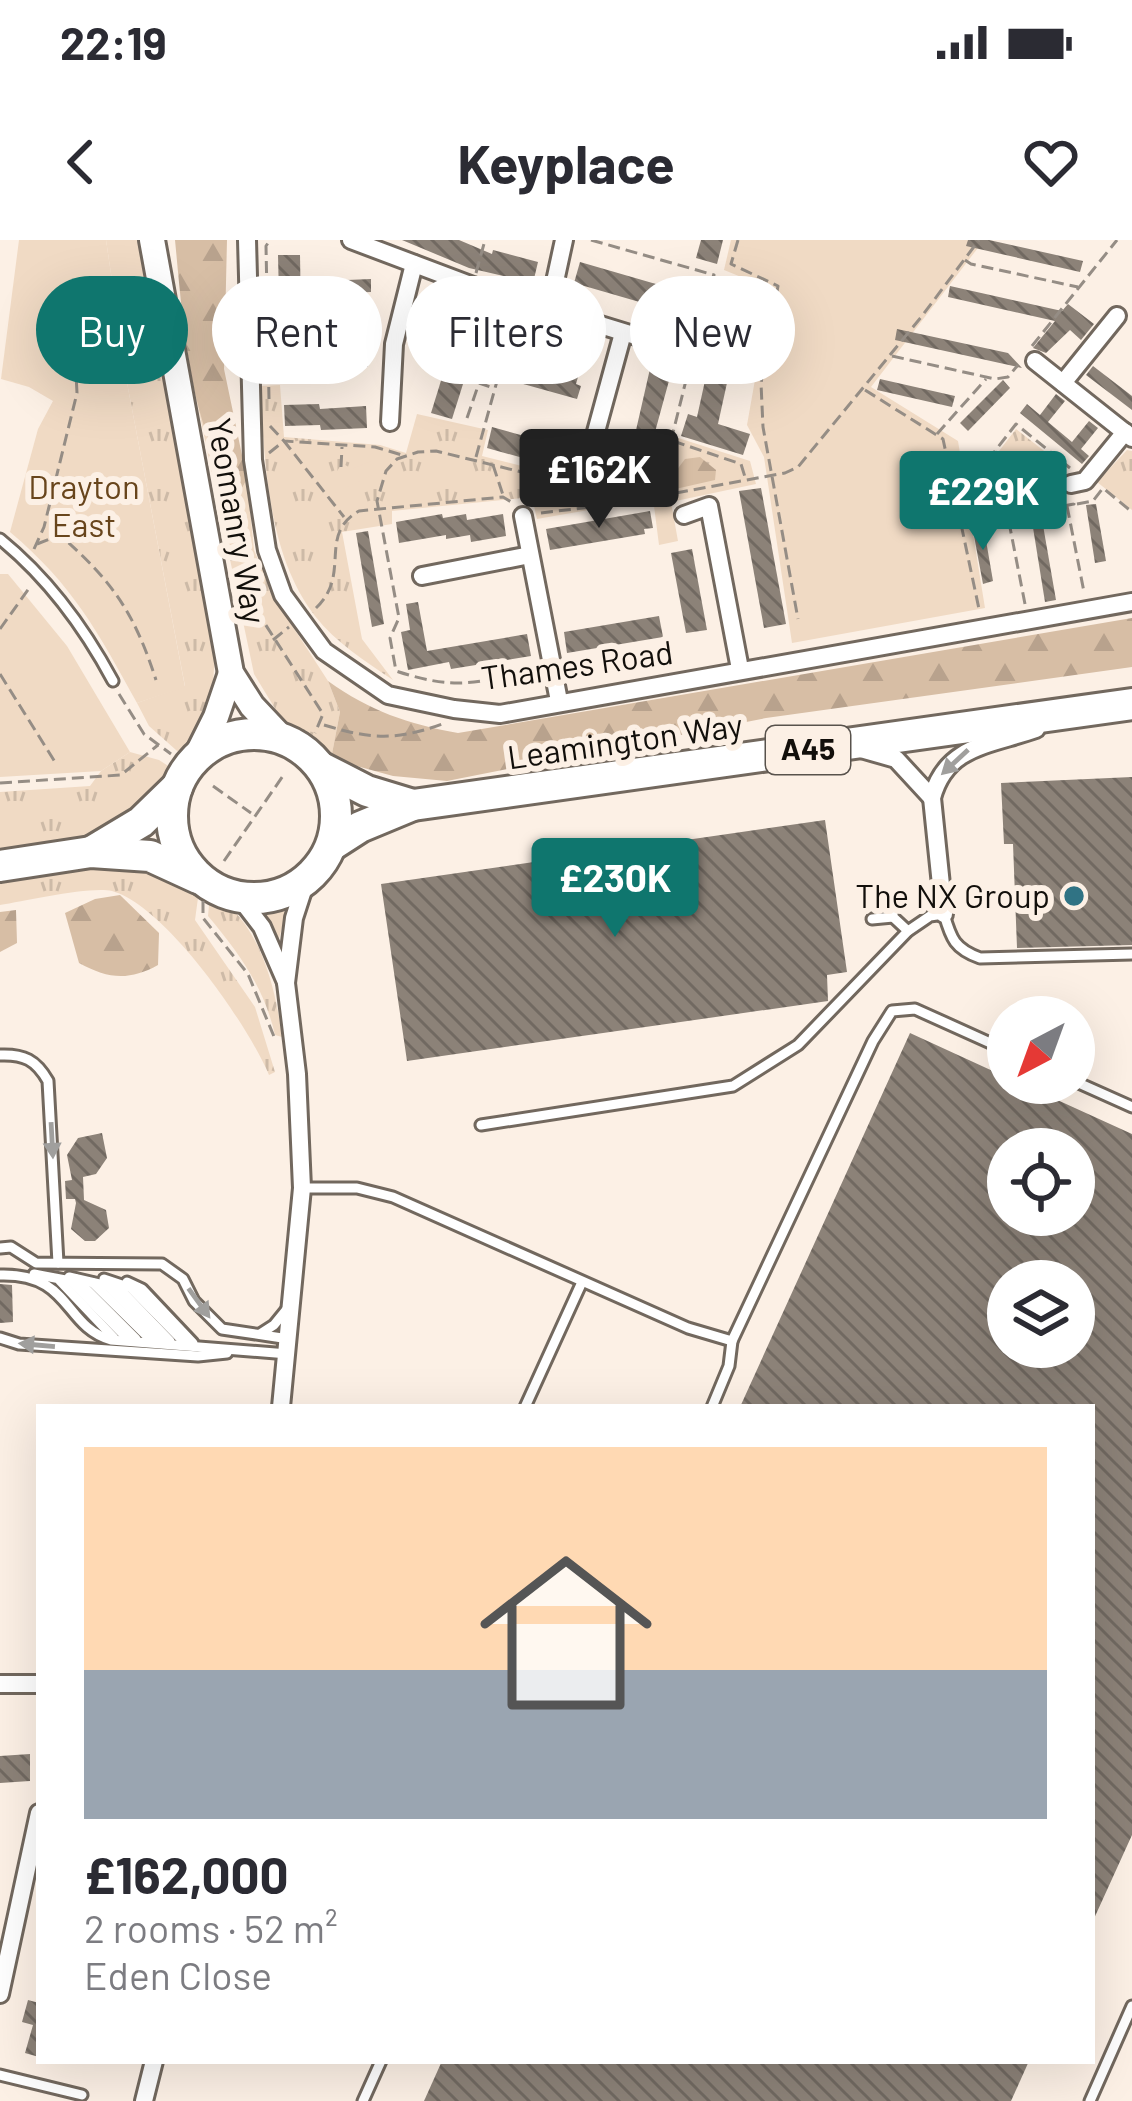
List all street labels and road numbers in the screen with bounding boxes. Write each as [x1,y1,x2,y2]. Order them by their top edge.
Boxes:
street label: Yeomanry Way [200,415,276,627]
street label: Thames Road [478,631,675,697]
street label: Leamington Way [505,704,745,776]
road number: A45 [766,726,850,774]

